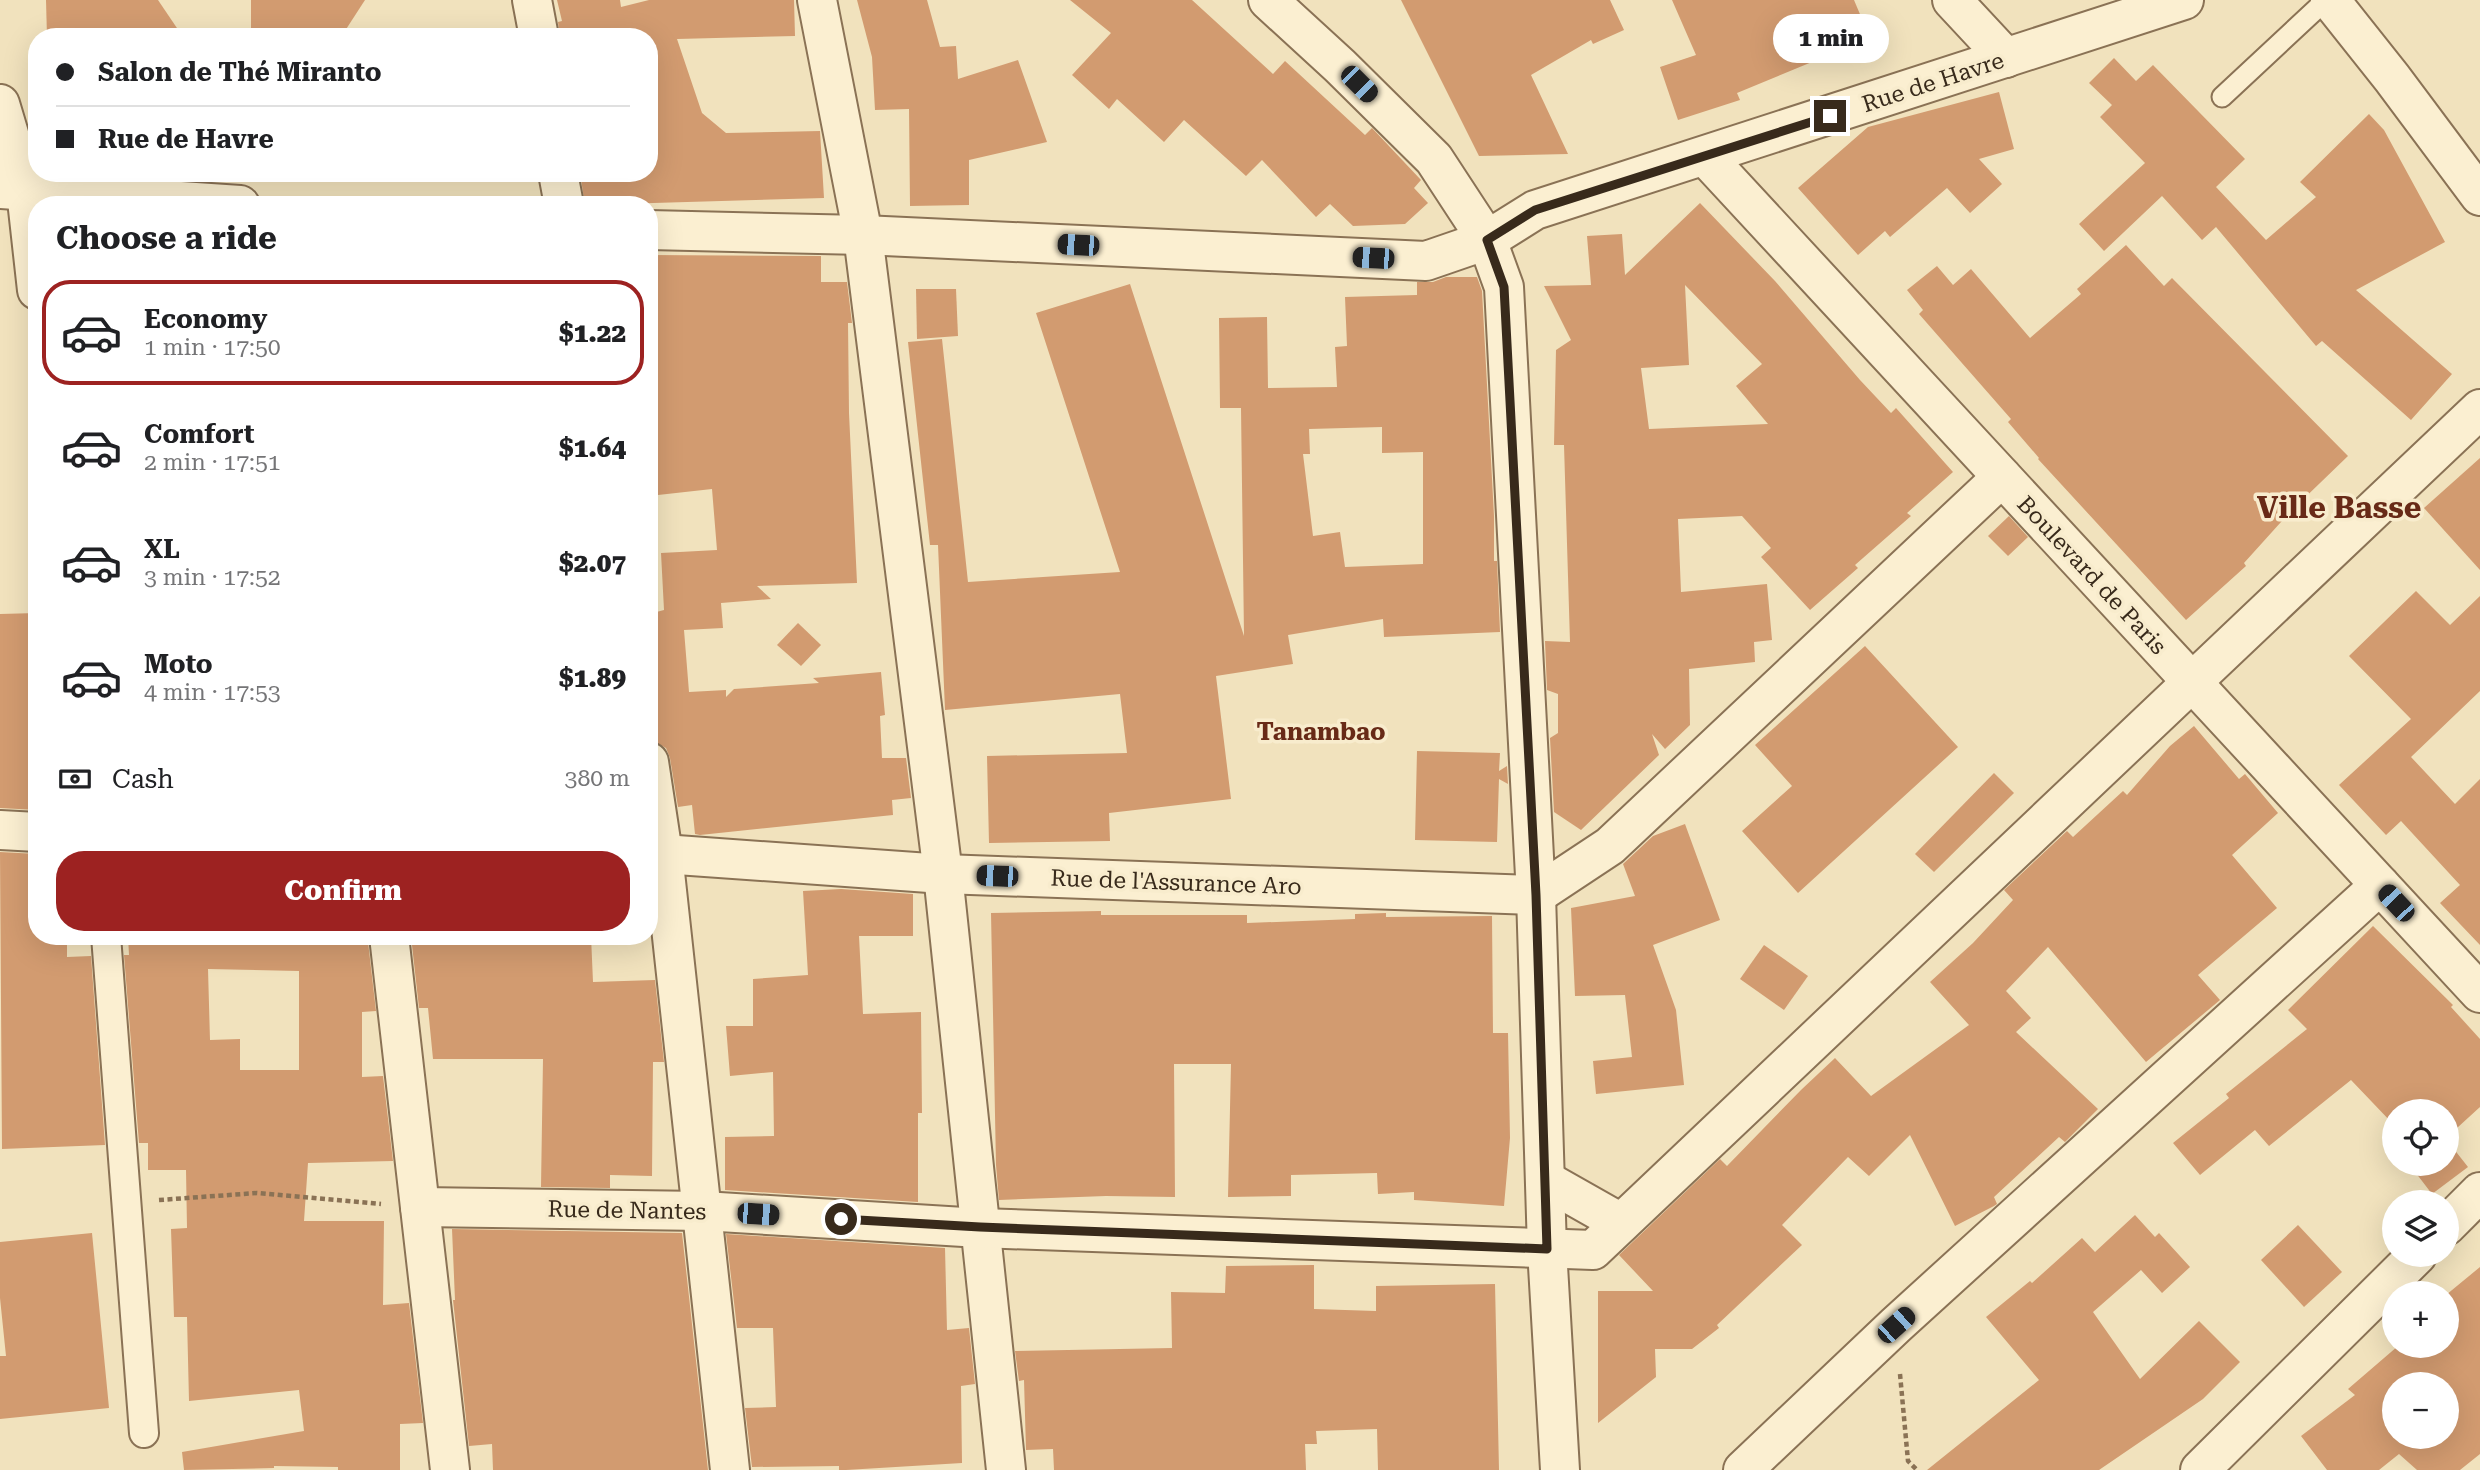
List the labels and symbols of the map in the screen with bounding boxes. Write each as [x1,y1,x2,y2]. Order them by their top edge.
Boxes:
callout: 1 min [1772,15,1888,64]
street label: Rue de Havre [1859,47,2007,118]
car [1337,62,1382,106]
route end [1814,100,1846,132]
car [1057,233,1100,257]
car [1352,246,1395,270]
district label: Ville Basse [2257,490,2421,525]
street label: Boulevard de Paris [2011,491,2172,660]
district label: Tanambao [1257,718,1385,746]
car [976,865,1019,887]
street label: Rue de l'Assurance Aro [1050,865,1302,900]
car [2374,880,2419,926]
street label: Rue de Nantes [547,1196,707,1225]
car [737,1202,780,1226]
route start [825,1203,857,1235]
car [1874,1303,1919,1347]

